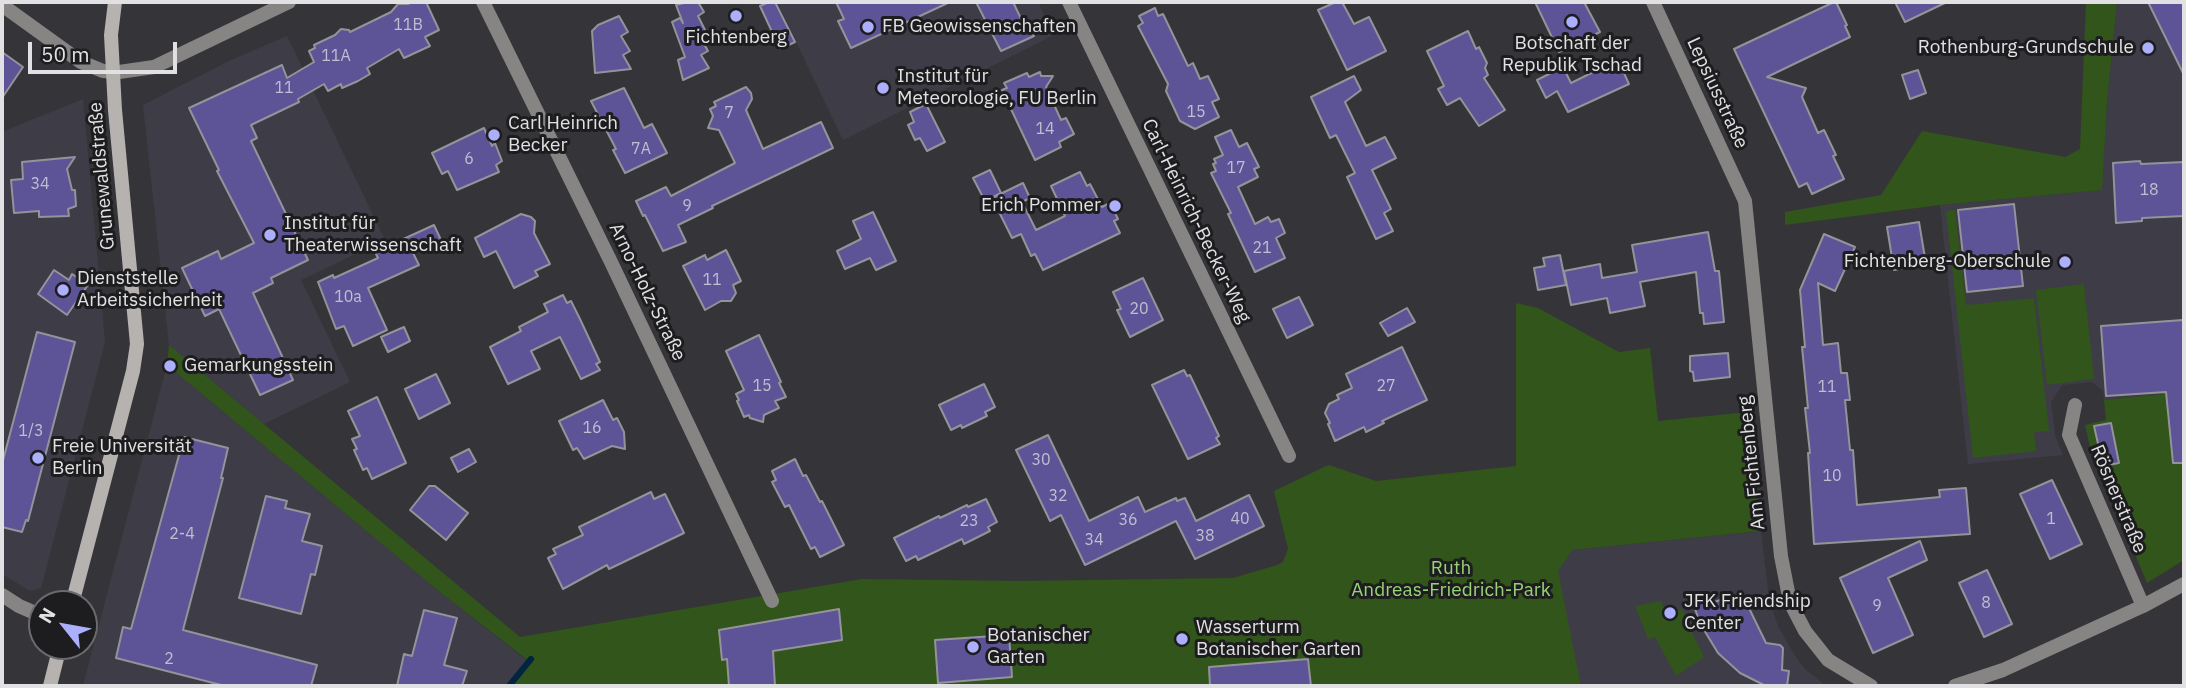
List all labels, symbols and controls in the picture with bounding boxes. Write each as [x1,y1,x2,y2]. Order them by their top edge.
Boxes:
marker: Fichtenberg [728,8,744,24]
marker: Botschaft der Republik Tschad [1564,14,1580,30]
house number: 11B [393,15,423,35]
place label: FB Geowissenschaften [882,16,1076,38]
marker: FB Geowissenschaften [860,19,876,35]
place label: Fichtenberg [685,27,787,49]
scale bar [32,28,180,72]
place label: Botschaft der Republik Tschad [1502,33,1642,77]
street label: Lepsiusstraße [1681,34,1753,152]
place label: Rothenburg-Grundschule [1918,37,2134,59]
text: 50 m [41,40,90,68]
marker: Rothenburg-Grundschule [2140,40,2156,56]
house number: 11A [321,46,351,66]
place label: Institut für Meteorologie, FU Berlin [897,66,1097,110]
house number: 11 [274,78,294,98]
marker: Institut für Meteorologie, FU Berlin [875,80,891,96]
street label: Grunewaldstraße [84,101,120,251]
house number: 15 [1186,102,1206,122]
house number: 7 [724,103,734,123]
place label: Carl Heinrich Becker [508,113,618,157]
street label: Carl-Heinrich-Becker-Weg [1137,115,1255,327]
house number: 14 [1035,119,1055,139]
marker: Carl Heinrich Becker [486,127,502,143]
house number: 7A [631,139,651,159]
house number: 6 [464,149,474,169]
house number: 17 [1226,158,1246,178]
house number: 34 [30,174,50,194]
house number: 18 [2139,180,2159,200]
place label: Erich Pommer [981,195,1101,217]
house number: 9 [682,196,692,216]
marker: Erich Pommer [1107,198,1123,214]
place label: Institut für Theaterwissenschaft [284,213,462,257]
street label: Arno-Holz-Straße [604,219,690,365]
marker: Institut für Theaterwissenschaft [262,227,278,243]
house number: 21 [1252,238,1272,258]
place label: Fichtenberg-Oberschule [1844,251,2051,273]
marker: Fichtenberg-Oberschule [2057,254,2073,270]
place label: Dienststelle Arbeitssicherheit [77,268,223,312]
house number: 11 [702,270,722,290]
marker: Dienststelle Arbeitssicherheit [55,282,71,298]
house number: 10a [334,287,362,307]
house number: 20 [1129,299,1149,319]
place label: Gemarkungsstein [184,355,334,377]
marker: Gemarkungsstein [162,358,178,374]
house number: 15 [752,376,772,396]
house number: 27 [1376,376,1396,396]
house number: 11 [1817,377,1837,397]
street label: Am Fichtenberg [1734,395,1770,531]
house number: 16 [582,418,602,438]
house number: 1/3 [18,421,44,441]
place label: Freie Universität Berlin [52,436,192,480]
street label: Rösnerstraße [2085,441,2151,557]
marker: Freie Universität Berlin [30,450,46,466]
house number: 30 [1031,450,1051,470]
house number: 10 [1822,466,1842,486]
house number: 32 [1048,486,1068,506]
house number: 40 [1230,509,1250,529]
house number: 1 [2046,509,2056,529]
house number: 36 [1118,510,1138,530]
house number: 23 [959,511,979,531]
house number: 2-4 [169,524,195,544]
house number: 38 [1195,526,1215,546]
house number: 34 [1084,530,1104,550]
park label: Ruth Andreas-Friedrich-Park [1351,558,1551,602]
north arrow [28,590,98,660]
place label: JFK Friendship Center [1684,591,1811,635]
house number: 8 [1981,593,1991,613]
house number: 9 [1872,596,1882,616]
text: N [33,603,61,627]
marker: JFK Friendship Center [1662,605,1678,621]
place label: Wasserturm Botanischer Garten [1196,617,1361,661]
place label: Botanischer Garten [987,625,1089,669]
marker: Wasserturm Botanischer Garten [1174,631,1190,647]
marker: Botanischer Garten [965,639,981,655]
house number: 2 [164,649,174,669]

